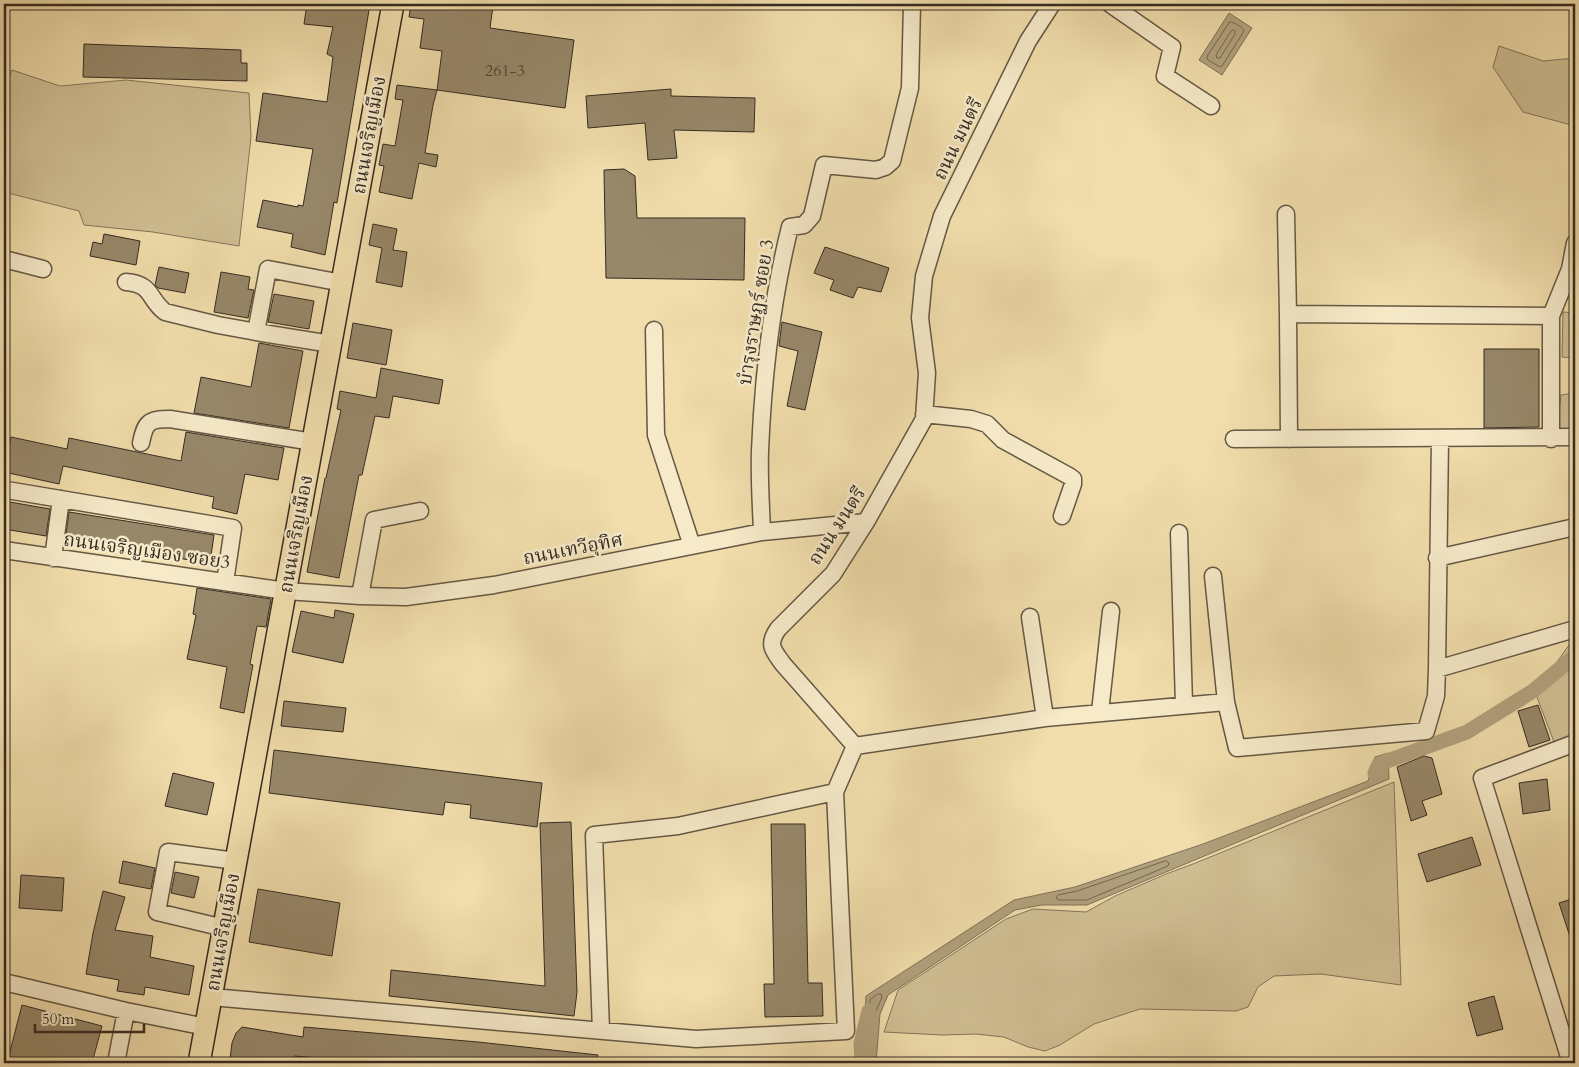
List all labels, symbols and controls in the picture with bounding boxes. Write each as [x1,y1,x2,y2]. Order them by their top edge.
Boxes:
house number: 261-3 [485,60,525,82]
street label: ถนนเจริญเมือง [346,74,392,196]
street label: ถนน มนตรี [927,94,989,184]
street label: บำรุงราษฏร์ ซอย 3 [732,237,780,387]
street label: ถนนเจริญเมือง [273,473,319,595]
street label: ถนน มนตรี [802,482,872,570]
street label: ถนนเจริญเมือง ซอย3 [62,526,232,576]
street label: ถนนเทวีอุทิศ [521,527,625,571]
street label: ถนนเจริญเมือง [200,871,246,993]
scale bar [35,1002,144,1034]
text: 50 m [42,1009,74,1029]

